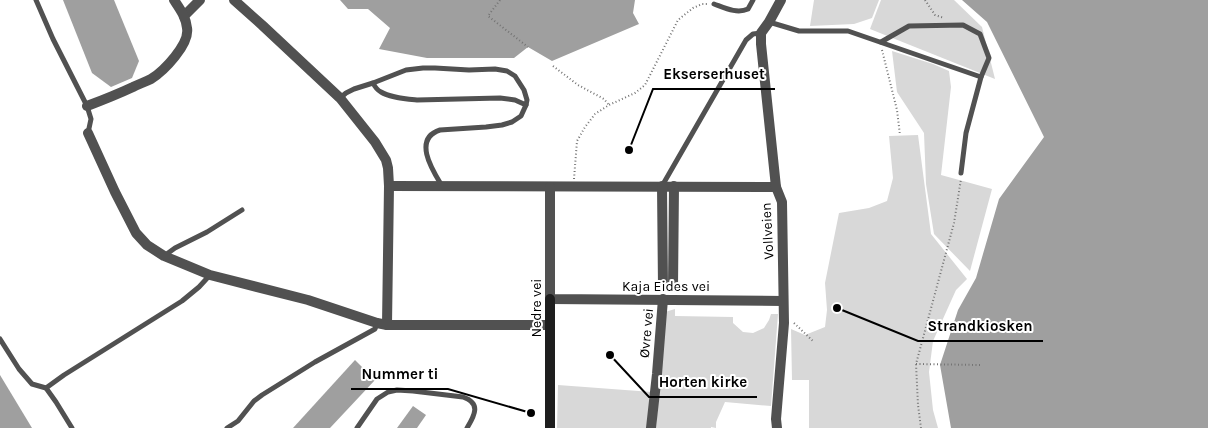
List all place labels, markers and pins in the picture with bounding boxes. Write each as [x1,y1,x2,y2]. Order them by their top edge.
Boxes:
callout: Ekserserhuset [653,59,775,89]
callout: Strandkiosken [918,311,1043,341]
callout: Nummer ti [351,359,448,389]
callout: Horten kirke [649,367,757,397]

